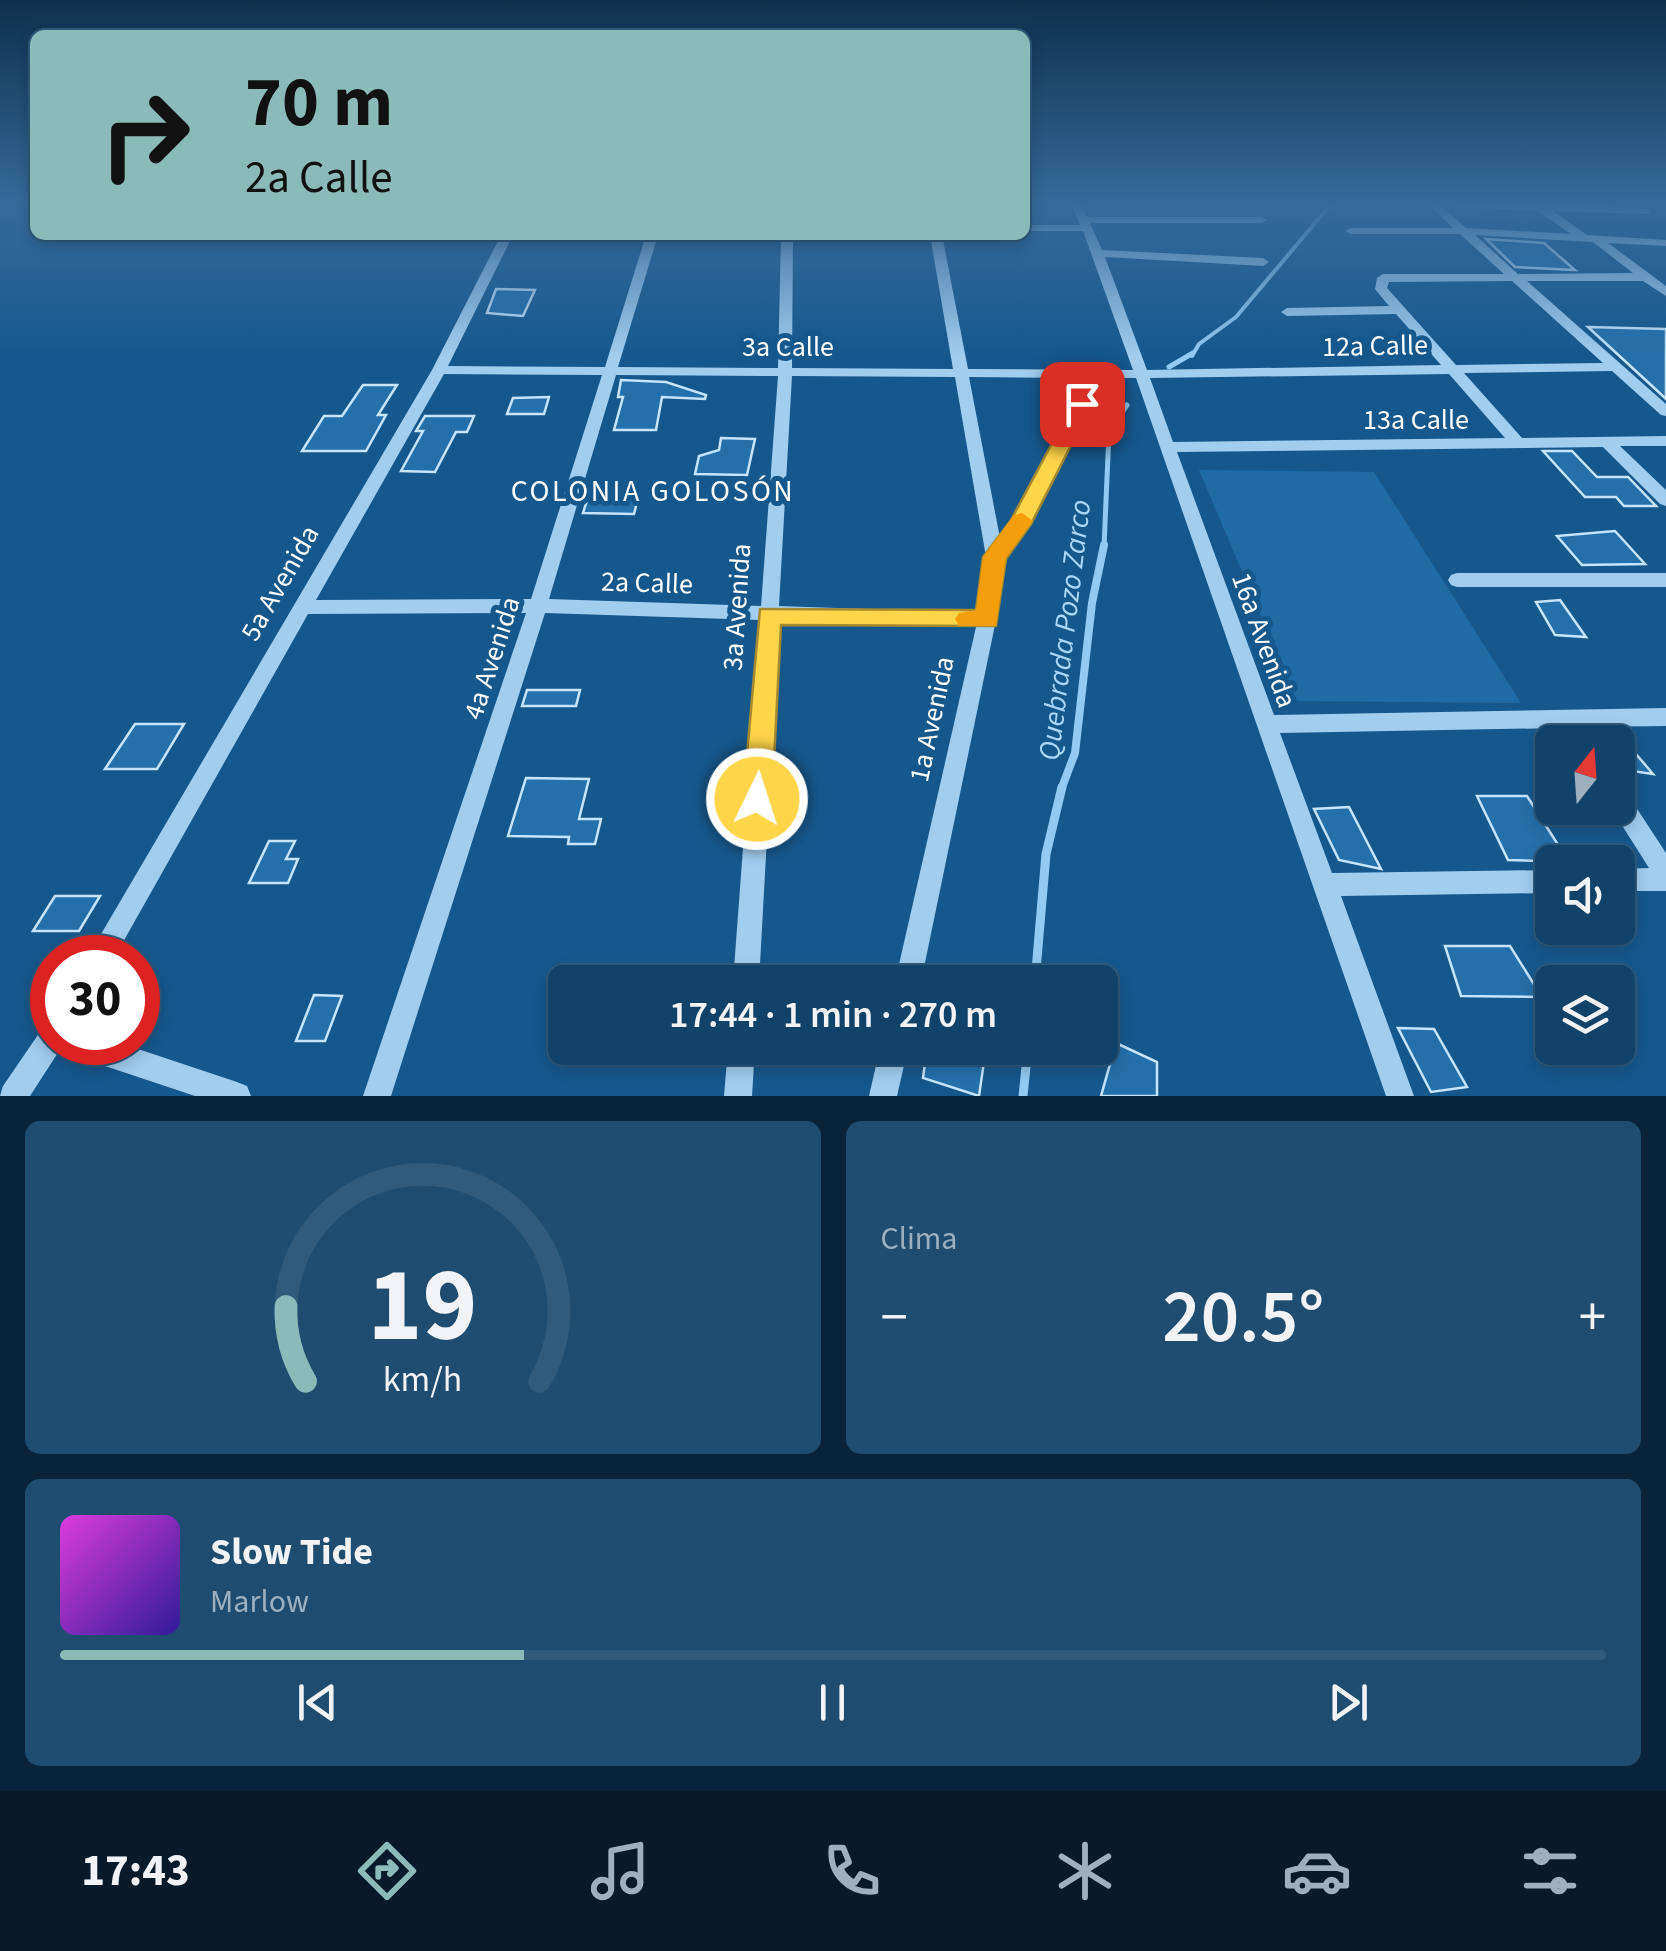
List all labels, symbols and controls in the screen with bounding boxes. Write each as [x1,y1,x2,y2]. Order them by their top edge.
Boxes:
text: 70 m [245,53,393,153]
icon: right [80,70,210,200]
text: 2a Calle [245,146,393,210]
street label: 12a Calle [1322,325,1428,367]
street label: 3a Calle [742,327,834,367]
pin [1040,362,1125,447]
icon: arrive [1055,377,1110,432]
street label: 13a Calle [1363,400,1469,440]
district label: COLONIA GOLOSÓN [511,470,795,513]
water label: Quebrada Pozo Zarco [1028,497,1102,763]
street label: 5a Avenida [231,518,329,648]
street label: 3a Avenida [713,542,761,672]
street label: 2a Calle [600,561,694,605]
street label: 16a Avenida [1221,567,1307,713]
street label: 4a Avenida [453,591,531,725]
street label: 1a Avenida [899,653,965,785]
north arrow [1535,725,1635,825]
map controls [1535,725,1635,1065]
position arrow [705,747,809,851]
button: sound [1535,845,1635,945]
speed limit sign: 30 [30,935,160,1065]
button: layers [1535,965,1635,1065]
text: 17:44 · 1 min · 270 m [669,988,997,1042]
text: Clima [881,1216,957,1262]
text: 19 [368,1233,478,1381]
text: 20.5° [1162,1264,1324,1371]
text: − [881,1279,908,1357]
text: + [1579,1279,1606,1357]
text: km/h [383,1354,462,1405]
text: Slow Tide [210,1525,373,1579]
text: Marlow [210,1579,309,1625]
icon: previous [290,1675,345,1730]
icon: pause [805,1675,860,1730]
icon: next [1321,1675,1376,1730]
icon: directions [352,1836,422,1906]
icon: music [585,1836,655,1906]
icon: phone [817,1836,887,1906]
icon: climate [1050,1836,1120,1906]
icon: car [1282,1836,1352,1906]
icon: filters [1515,1836,1585,1906]
text: 17:43 [81,1839,190,1903]

